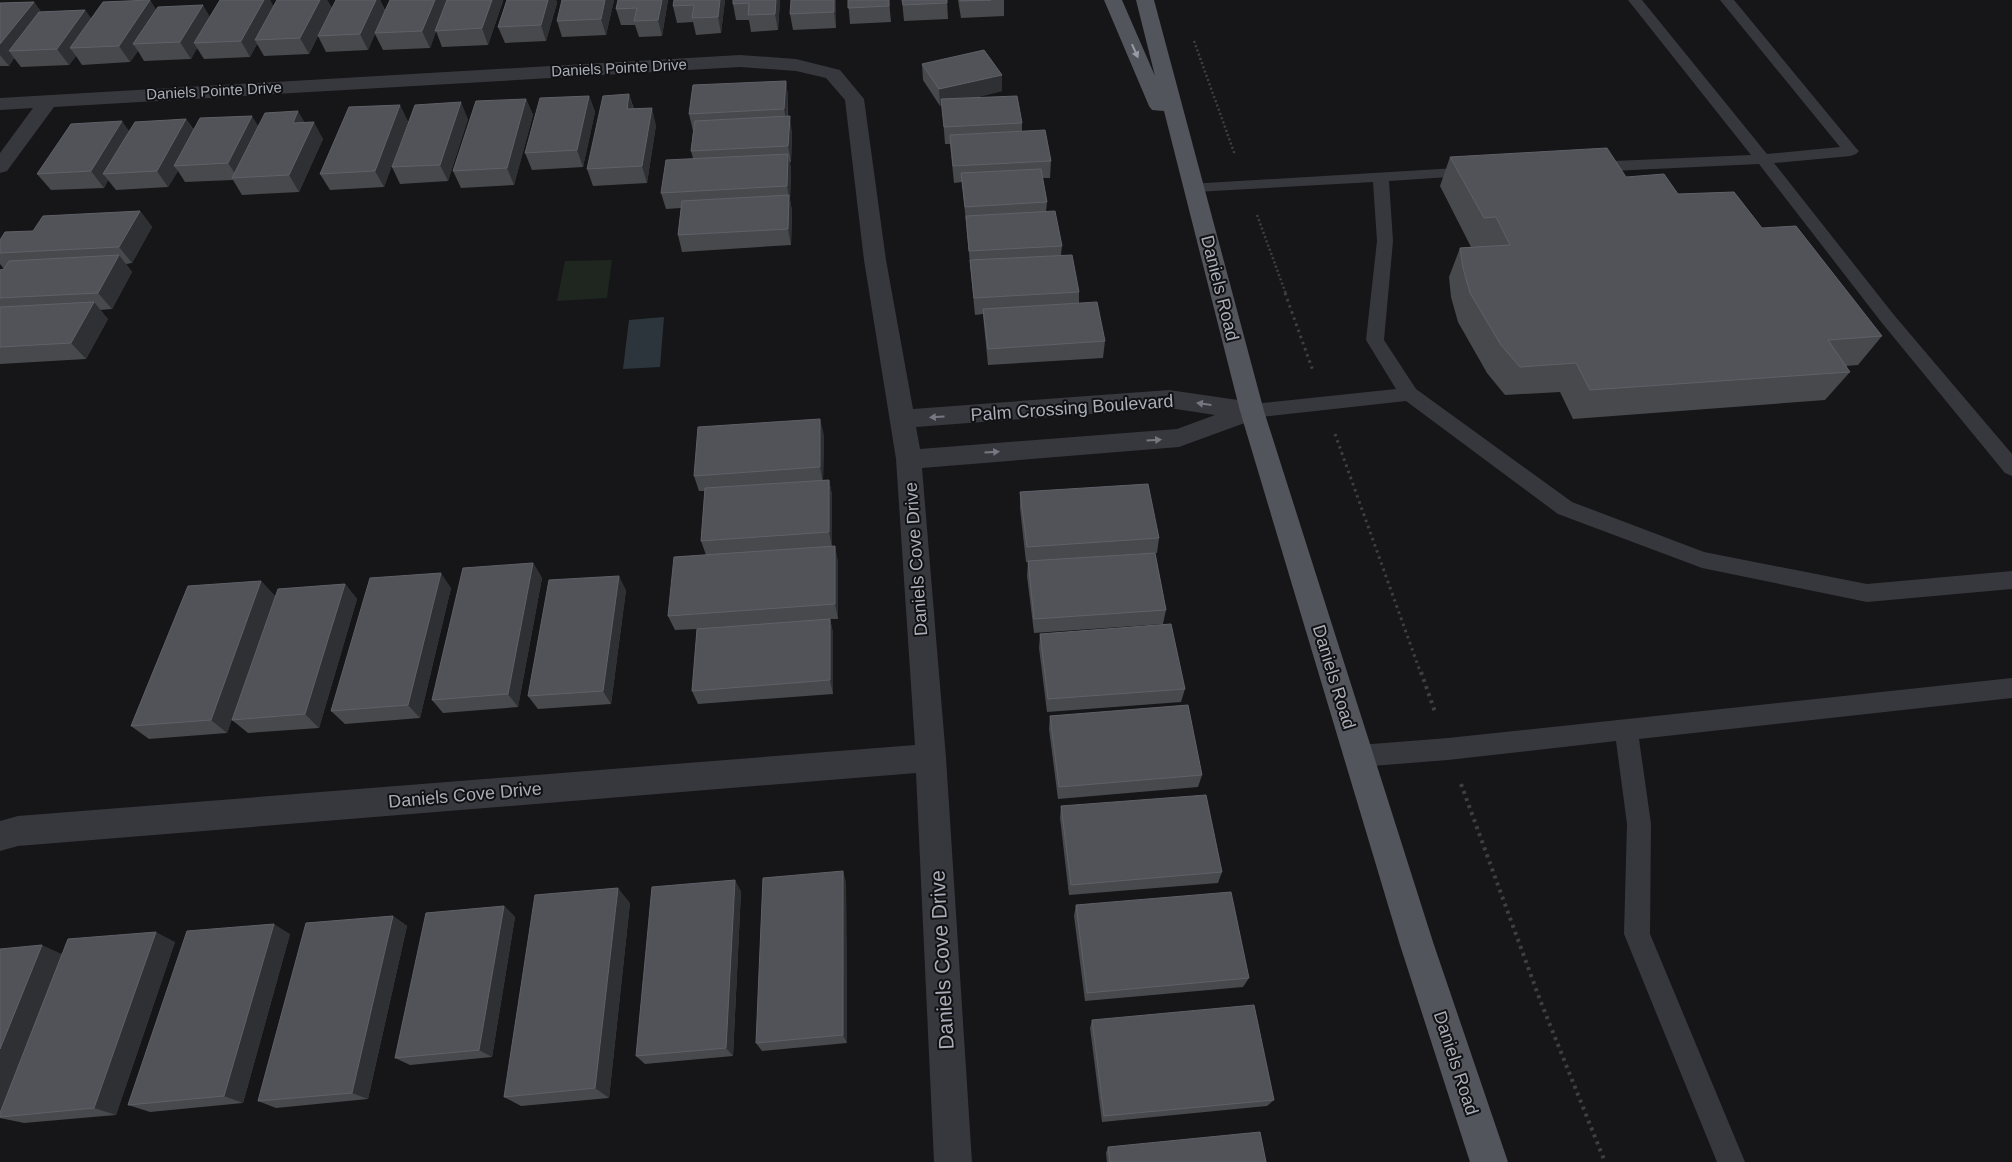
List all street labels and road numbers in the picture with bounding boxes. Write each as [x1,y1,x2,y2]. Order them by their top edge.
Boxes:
street label: Daniels Pointe Drive [551,55,687,80]
street label: Daniels Pointe Drive [146,78,282,103]
street label: Daniels Road [1197,233,1243,343]
street label: Palm Crossing Boulevard [970,391,1174,425]
street label: Daniels Cove Drive [901,481,931,637]
street label: Daniels Road [1309,622,1359,732]
street label: Daniels Cove Drive [387,778,543,812]
street label: Daniels Cove Drive [925,870,958,1050]
street label: Daniels Road [1430,1009,1482,1117]

